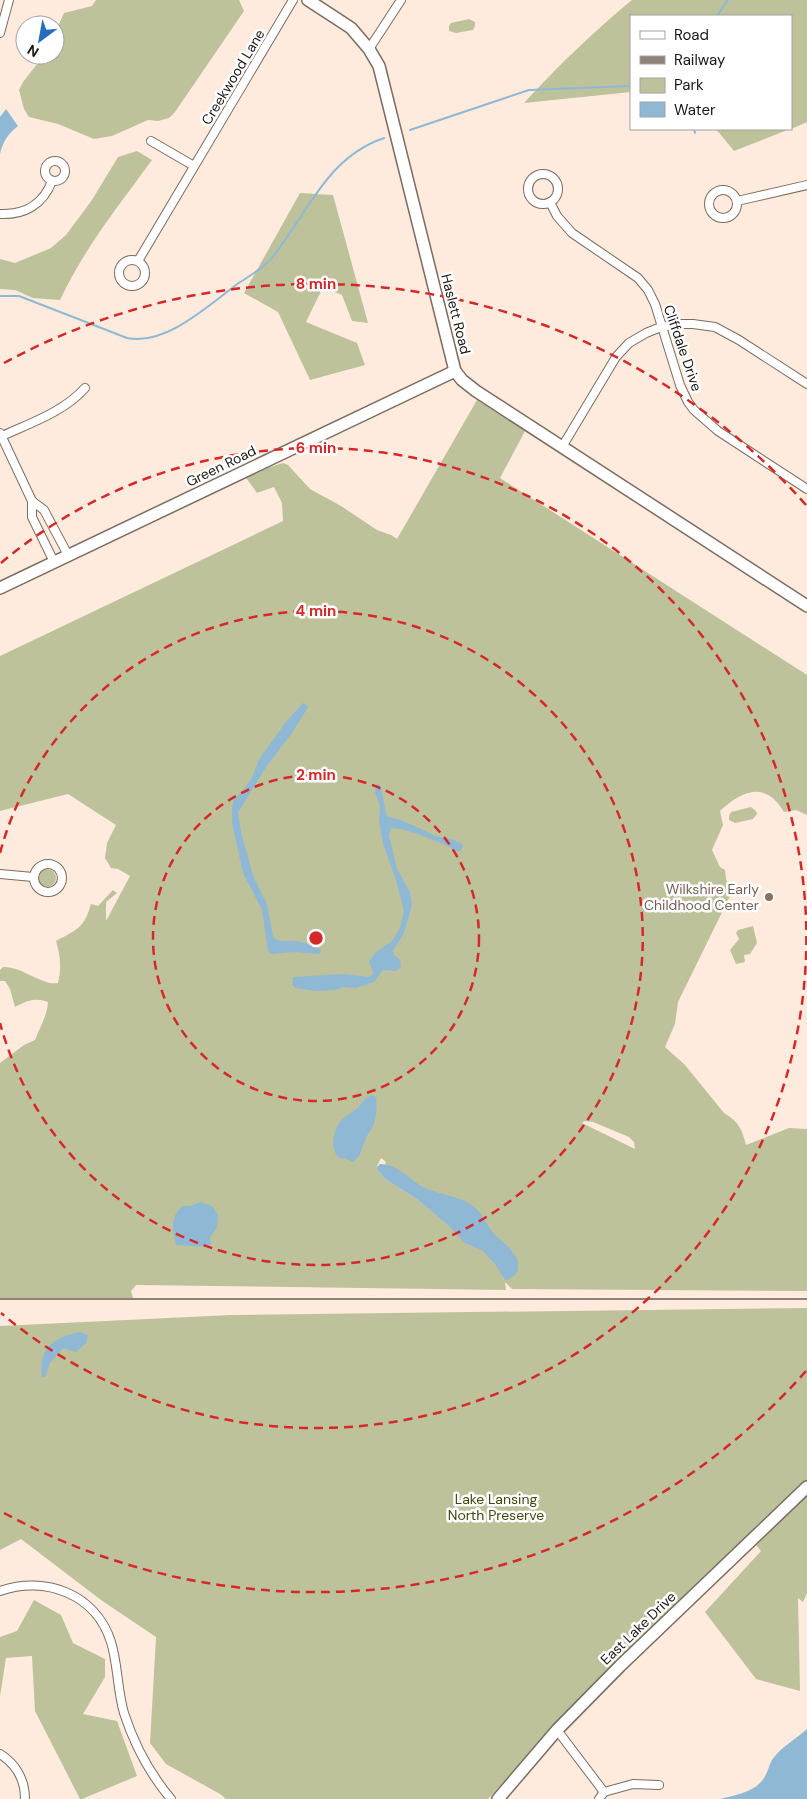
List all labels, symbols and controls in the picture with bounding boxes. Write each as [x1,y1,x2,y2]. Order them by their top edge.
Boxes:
north arrow [15,15,65,65]
legend [630,15,792,130]
text: Road [674,25,709,45]
street label: Creekwood Lane [197,26,269,128]
text: N [24,41,42,61]
text: Railway [674,50,726,70]
text: Park [674,75,704,95]
text: Water [674,100,716,120]
street label: Haslett Road [437,272,475,356]
text: 8 min [296,274,336,294]
street label: Cliffdale Drive [660,302,706,394]
text: 6 min [296,438,336,458]
street label: Green Road [183,441,259,491]
text: 4 min [296,601,336,621]
text: 2 min [296,765,336,785]
place label: Wilkshire Early Childhood Center [644,880,759,914]
marker: Wilkshire Early Childhood Center [763,891,775,903]
centre of rings [307,929,325,947]
park label: Lake Lansing North Preserve [448,1490,544,1524]
street label: East Lake Drive [597,1588,679,1668]

